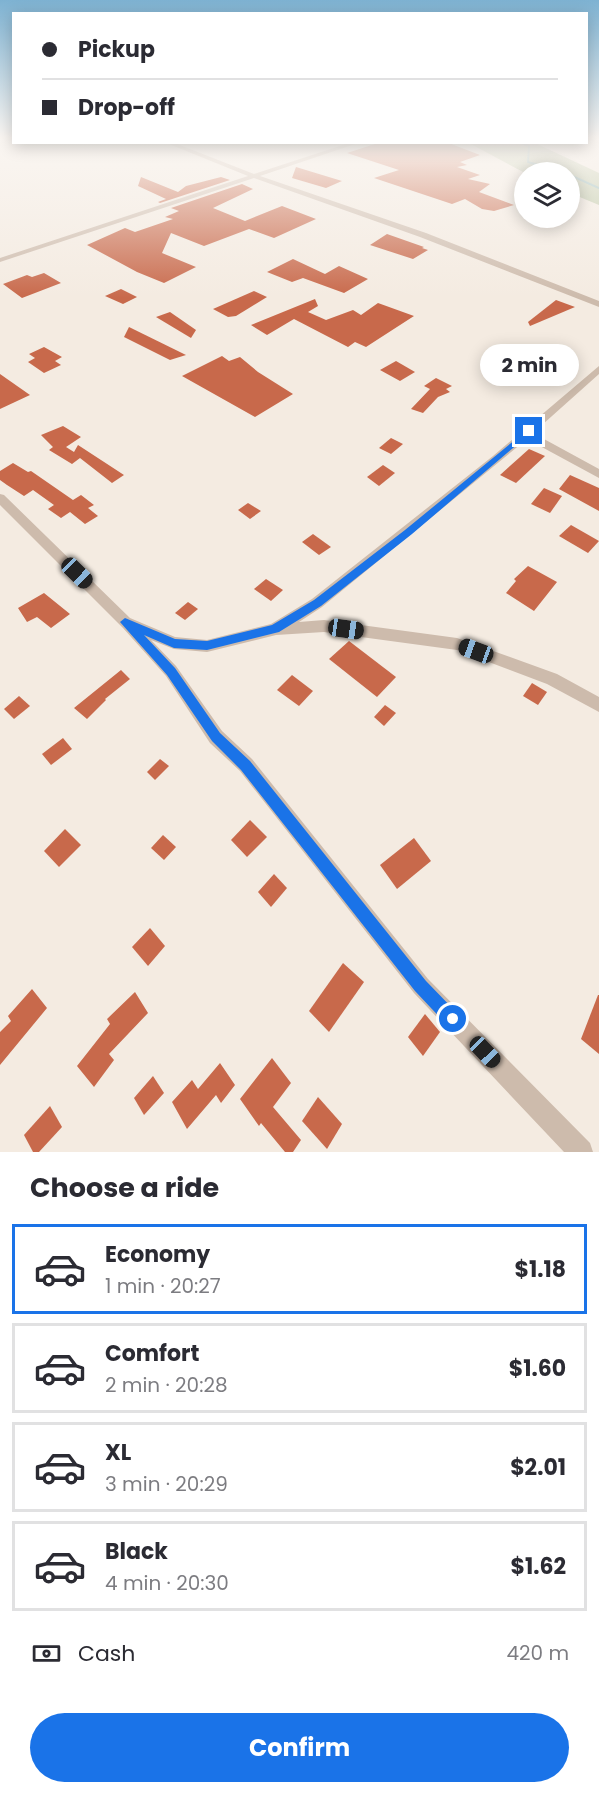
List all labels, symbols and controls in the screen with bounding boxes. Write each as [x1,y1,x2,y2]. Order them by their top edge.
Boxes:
text: Pickup [78,34,155,65]
text: Drop-off [78,92,175,123]
map controls [514,162,580,228]
button: layers [514,162,580,228]
callout: 2 min [480,344,578,386]
text: 2 min [501,351,558,379]
route end [515,417,542,444]
car [58,554,96,592]
car [327,618,365,640]
car [456,636,496,666]
route start [439,1005,466,1032]
car [466,1033,504,1071]
text: Choose a ride [30,1169,219,1206]
text: Economy [105,1239,210,1270]
icon: car [33,1242,87,1296]
text: $1.18 [515,1254,566,1285]
text: 1 min · 20:27 [105,1272,221,1300]
text: Comfort [105,1338,199,1369]
icon: car [33,1341,87,1395]
text: $1.60 [509,1353,566,1384]
text: 2 min · 20:28 [105,1371,228,1399]
text: XL [105,1437,131,1468]
icon: car [33,1440,87,1494]
text: $2.01 [510,1452,566,1483]
text: 3 min · 20:29 [105,1470,228,1498]
text: Black [105,1536,168,1567]
icon: car [33,1539,87,1593]
text: $1.62 [510,1551,566,1582]
text: 4 min · 20:30 [105,1569,229,1597]
icon: cash [30,1637,63,1670]
text: Cash [78,1638,135,1669]
text: 420 m [506,1639,569,1667]
button: Confirm [30,1713,569,1782]

